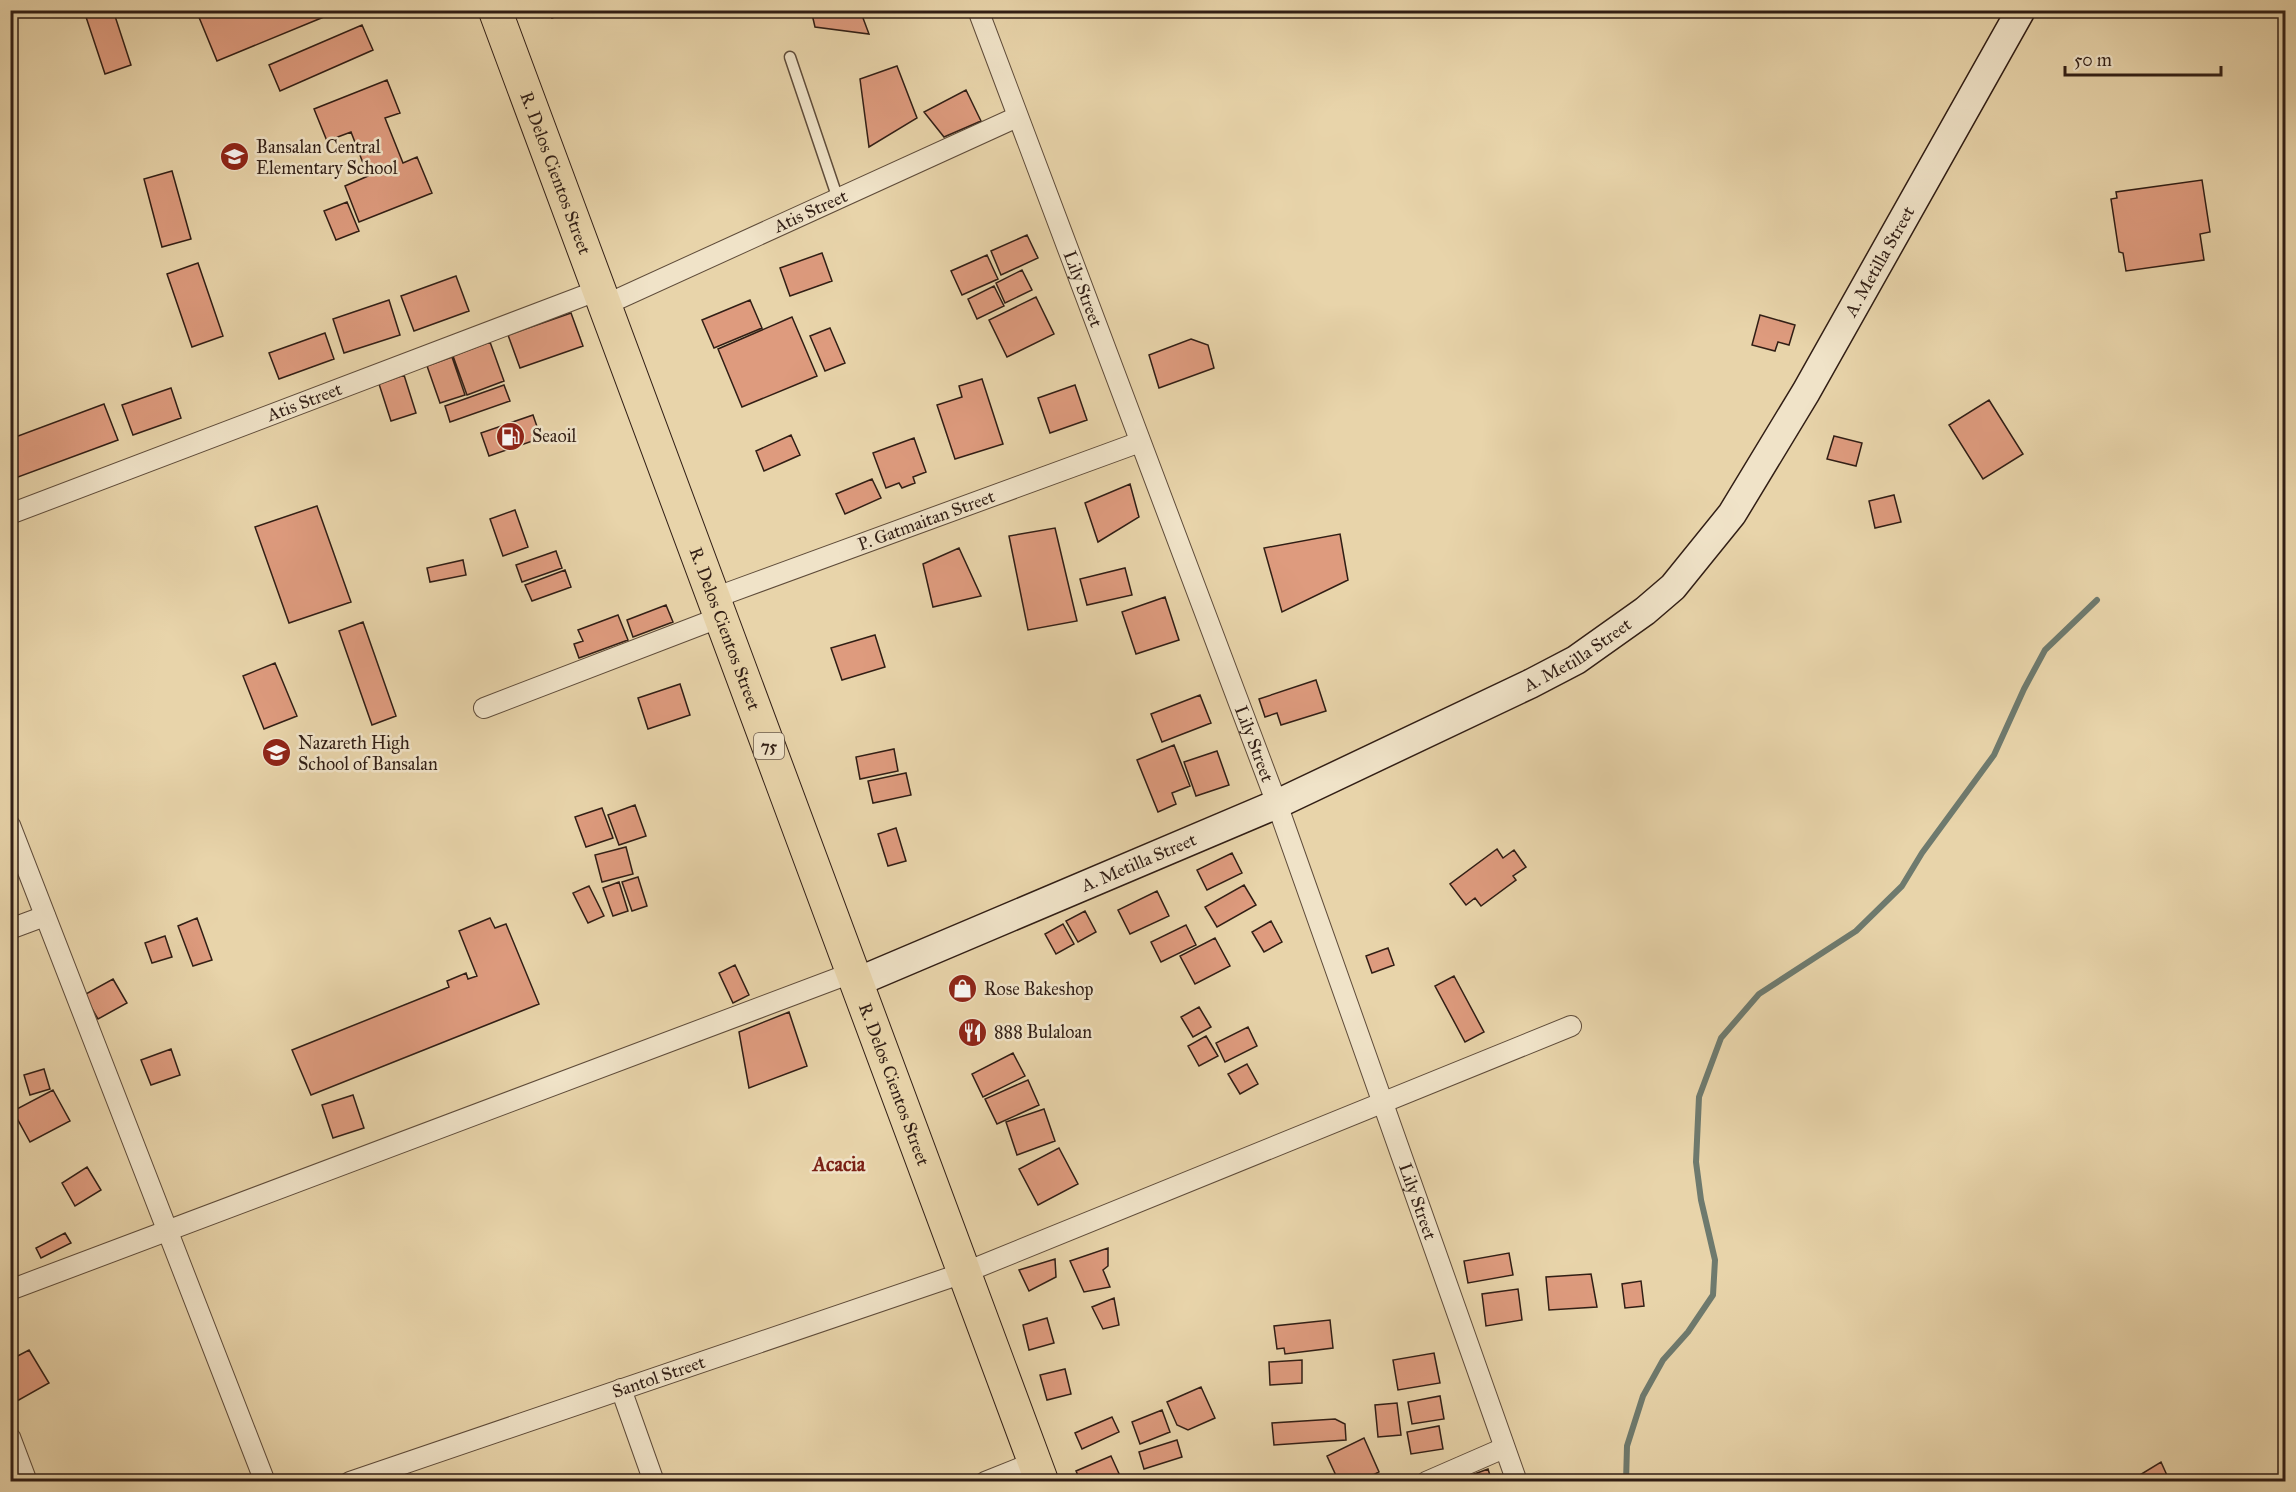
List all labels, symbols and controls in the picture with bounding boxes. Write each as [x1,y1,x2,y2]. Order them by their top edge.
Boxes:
scale bar [2065,39,2221,77]
text: 50 m [2074,49,2112,71]
street label: R. Delos Cientos Street [515,89,596,258]
place label: Bansalan Central Elementary School [256,136,398,179]
school or university icon: Bansalan Central Elementary School [219,141,251,173]
street label: Atis Street [769,185,851,238]
street label: A. Metilla Street [1839,202,1920,321]
street label: Lily Street [1059,248,1108,331]
street label: Atis Street [263,378,346,427]
fuel station icon: Seaoil [495,420,527,452]
place label: Seaoil [532,425,577,447]
street label: P. Gatmaitan Street [855,485,998,555]
street label: R. Delos Cientos Street [685,544,765,714]
street label: A. Metilla Street [1519,613,1636,697]
street label: Lily Street [1230,702,1279,786]
place label: Nazareth High School of Bansalan [298,732,438,775]
road number: 75 [754,733,784,759]
school or university icon: Nazareth High School of Bansalan [261,737,293,769]
street label: A. Metilla Street [1077,828,1200,897]
shop icon: Rose Bakeshop [947,973,979,1005]
place label: Rose Bakeshop [984,978,1094,1000]
street label: R. Delos Cientos Street [854,1000,935,1169]
restaurant icon: 888 Bulaloan [957,1016,989,1048]
place label: 888 Bulaloan [994,1021,1092,1043]
district label: Acacia [811,1152,866,1176]
street label: Lily Street [1394,1160,1442,1243]
street label: Santol Street [609,1351,708,1403]

